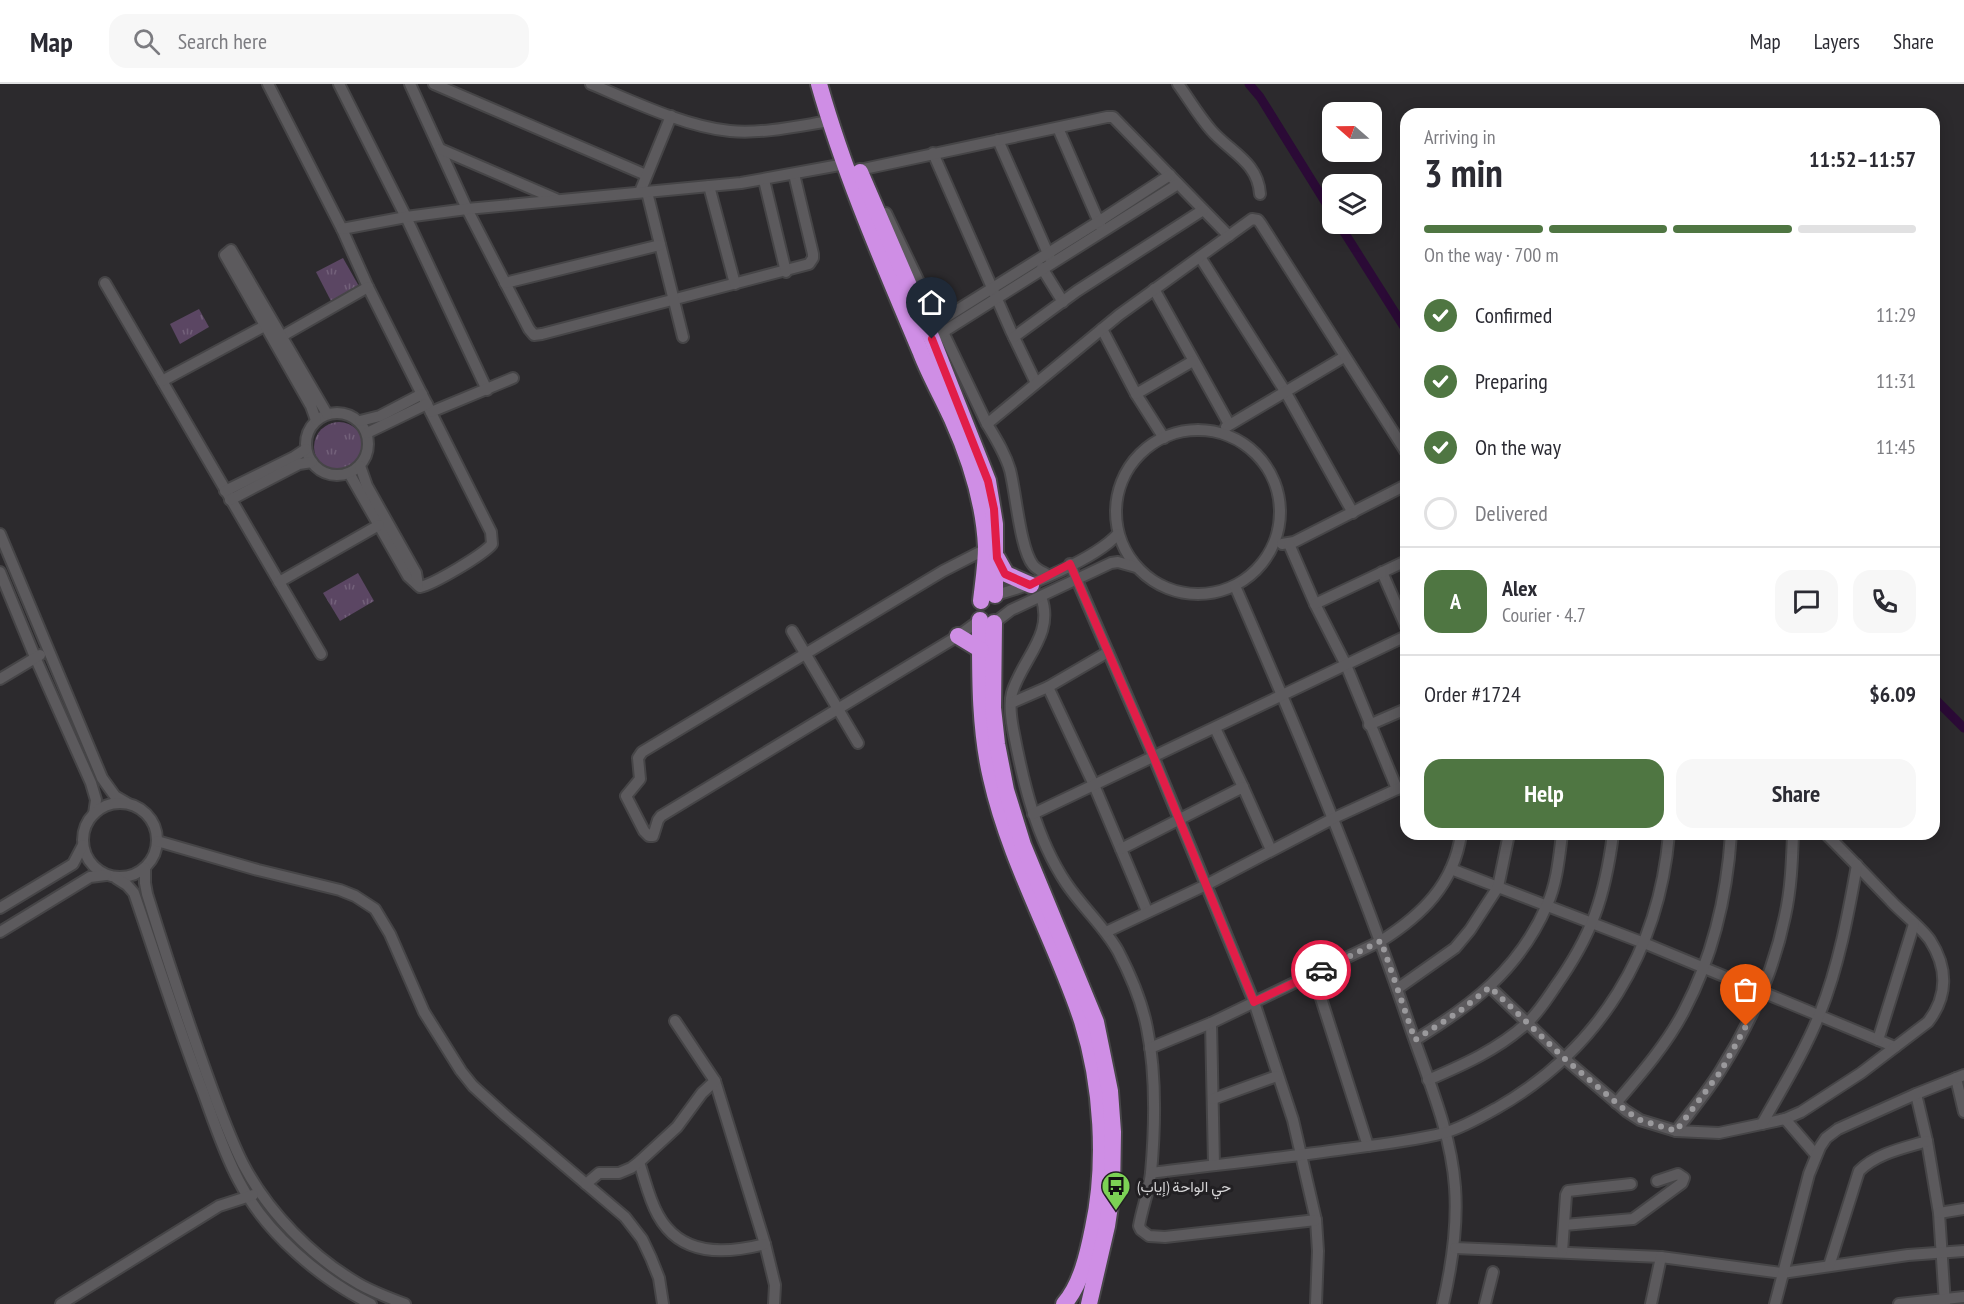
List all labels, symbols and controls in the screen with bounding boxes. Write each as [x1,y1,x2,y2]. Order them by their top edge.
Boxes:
search box [109,14,529,68]
text: Map [30,23,73,60]
icon: search [130,25,163,58]
text: Search here [178,27,267,55]
text: Map [1750,28,1781,55]
text: Layers [1814,28,1860,55]
text: Share [1893,28,1934,55]
north arrow [1322,102,1382,162]
map controls [1322,102,1382,234]
text: Arriving in [1424,124,1496,150]
text: 11:52–11:57 [1809,145,1916,173]
text: 3 min [1424,147,1503,198]
button: layers [1322,174,1382,234]
text: On the way · 700 m [1424,242,1559,268]
pin [906,277,957,339]
icon: home [915,286,948,319]
icon: check [1424,299,1457,332]
text: Confirmed [1475,301,1552,329]
text: 11:29 [1876,302,1916,328]
icon: check [1424,365,1457,398]
text: Preparing [1475,367,1548,395]
text: 11:31 [1876,368,1916,394]
icon: check [1424,431,1457,464]
text: On the way [1475,433,1561,461]
text: 11:45 [1876,434,1916,460]
text: Delivered [1475,499,1548,527]
button: chat [1775,570,1838,633]
button: phone [1853,570,1916,633]
text: Alex [1502,574,1537,602]
text: A [1450,587,1461,615]
text: Courier · 4.7 [1502,602,1586,628]
text: Order #1724 [1424,680,1521,708]
text: $6.09 [1869,680,1916,708]
button: Help [1424,759,1664,828]
button: Share [1676,759,1916,828]
courier [1291,940,1351,1000]
icon: car [1305,954,1338,987]
pin [1720,964,1771,1026]
icon: bag [1729,973,1762,1006]
bus stop icon: حي الواحة (إياب) [1100,1170,1132,1212]
place label: حي الواحة (إياب) [1137,1177,1231,1200]

